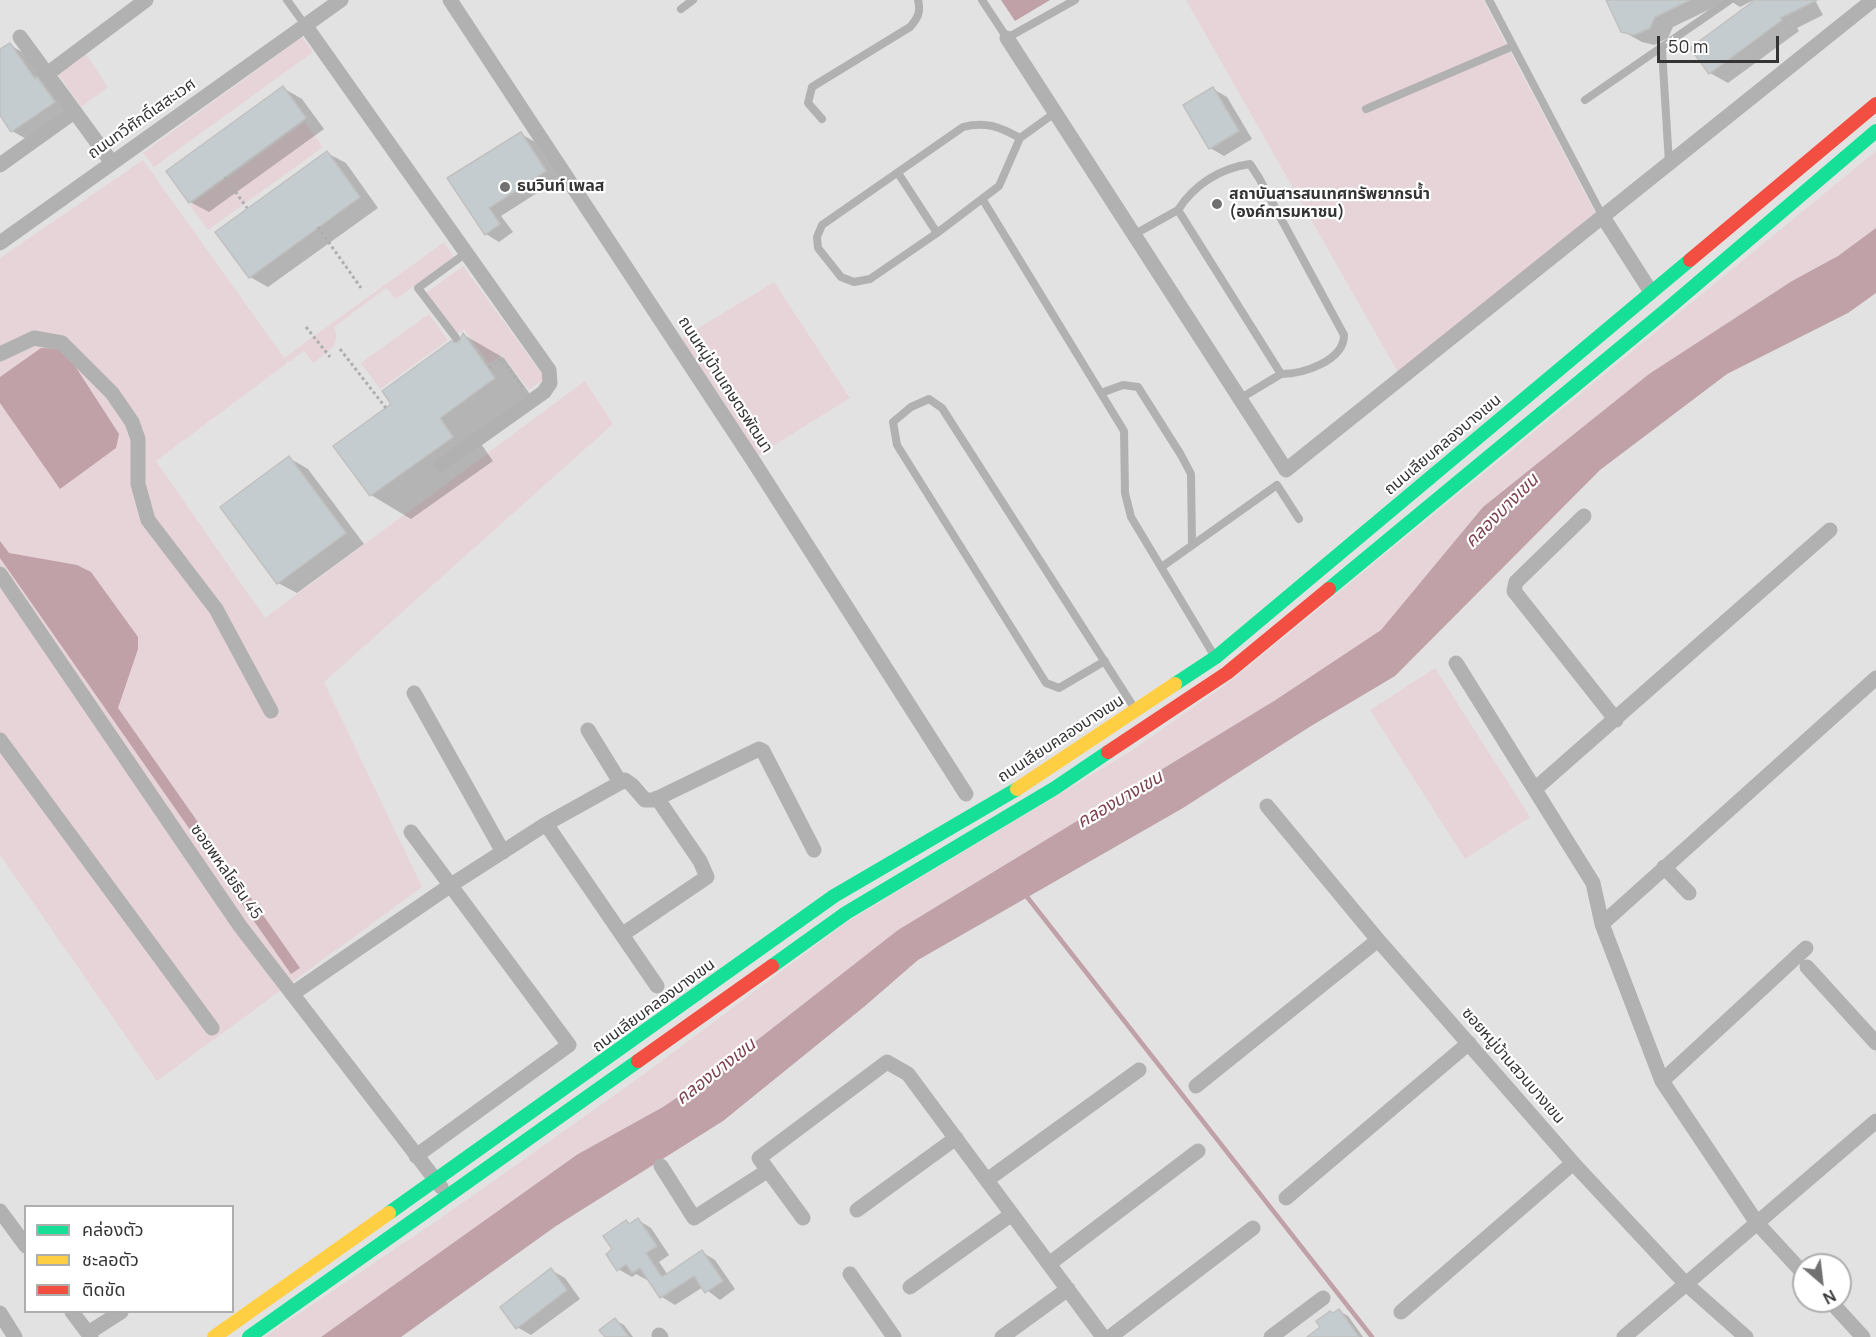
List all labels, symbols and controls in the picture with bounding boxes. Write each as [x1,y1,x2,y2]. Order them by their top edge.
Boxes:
scale bar [1660,24,1782,62]
text: 50 m [1668,34,1708,58]
street label: ถนนทวีศักดิ์เสสะเวศ [84,75,200,163]
place label: ธนวินท์ เพลส [517,177,604,197]
marker: ธนวินท์ เพลส [498,180,512,194]
place label: สถาบันสารสนเทศทรัพยากรน้ำ (องค์การมหาชน) [1229,185,1430,223]
marker: สถาบันสารสนเทศทรัพยากรน้ำ (องค์การมหาชน) [1210,197,1224,211]
street label: ถนนหมู่บ้านเกษตรพัฒนา [674,313,776,457]
street label: ถนนเลียบคลองบางเขน [1381,391,1505,499]
water label: คลองบางเขน [1461,470,1543,552]
street label: ถนนเลียบคลองบางเขน [994,691,1128,787]
water label: คลองบางเขน [1073,767,1167,833]
street label: ซอยพหลโยธิน 45 [186,821,266,923]
street label: ถนนเลียบคลองบางเขน [589,955,719,1057]
street label: ซอยหมู่บ้านสวนบางเขน [1457,1004,1569,1128]
water label: คลองบางเขน [672,1034,760,1110]
legend [24,1205,234,1313]
text: คล่องตัว [82,1217,144,1241]
text: ชะลอตัว [82,1247,139,1271]
north arrow [1792,1253,1852,1313]
text: ติดขัด [82,1277,125,1301]
text: N [1819,1285,1840,1310]

